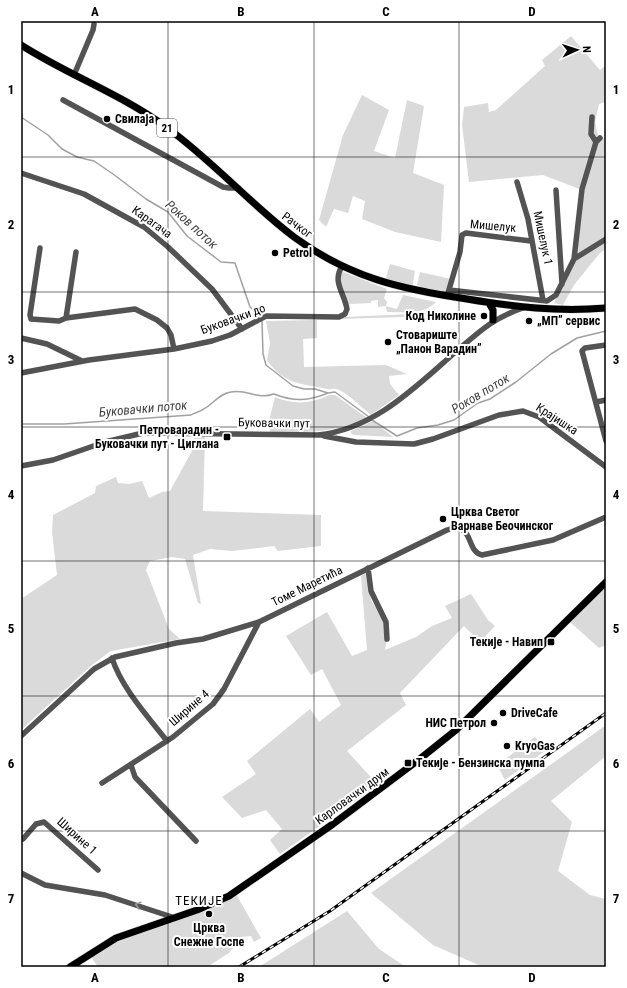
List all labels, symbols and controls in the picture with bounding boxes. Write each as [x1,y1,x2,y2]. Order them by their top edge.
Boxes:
text: A [91,4,99,19]
text: B [237,4,245,19]
text: C [382,4,390,19]
text: D [528,4,536,19]
north arrow [557,30,597,70]
text: N [580,46,593,53]
text: 1 [8,82,14,97]
text: 1 [613,82,619,97]
place label: Свилаја [115,112,154,126]
marker: Свилаја [102,114,112,124]
road number: 21 [157,119,177,137]
water label: Роков поток [163,197,221,252]
street label: Карагача [129,203,175,241]
street label: Рачког [279,209,315,241]
street label: Мишелук 1 [530,210,556,266]
text: 2 [8,217,15,232]
street label: Мишелук [469,217,517,235]
text: 2 [613,217,620,232]
place label: Petrol [283,246,312,260]
marker: Petrol [270,248,280,258]
street label: Буковачки до [199,301,267,337]
place label: Код Николине [406,309,476,323]
marker: Код Николине [479,311,489,321]
place label: „МП” сервис [537,314,601,328]
marker: „МП” сервис [524,316,534,326]
place label: Стовариште „Панон Варадин” [396,328,482,356]
marker: Стовариште „Панон Варадин” [383,337,393,347]
text: 3 [8,352,14,367]
text: 3 [613,352,619,367]
water label: Роков поток [449,370,513,417]
water label: Буковачки поток [98,397,189,420]
street label: Крајишка [533,400,581,438]
street label: Буковачки пут [238,415,310,431]
place label: Петроварадин - Буковачки пут - Циглана [95,423,219,451]
marker: Петроварадин - Буковачки пут - Циглана [222,432,232,442]
text: 4 [8,487,15,502]
text: 4 [613,487,620,502]
place label: Црква Светог Варнаве Беочинског [451,505,554,533]
marker: Црква Светог Варнаве Беочинског [438,514,448,524]
street label: Томе Маретића [269,563,345,609]
text: 5 [8,621,15,636]
text: 5 [613,621,620,636]
place label: Текије - Навип [470,635,543,649]
marker: Текије - Навип [546,637,556,647]
street label: Ширине 4 [166,687,212,729]
place label: DriveCafe [511,706,558,720]
marker: DriveCafe [498,708,508,718]
place label: НИС Петрол [425,716,486,730]
marker: НИС Петрол [489,718,499,728]
place label: KryoGas [515,739,556,753]
marker: KryoGas [502,741,512,751]
text: 6 [8,756,15,771]
place label: Текије - Бензинска пумпа [416,756,545,770]
text: 6 [613,756,620,771]
marker: Текије - Бензинска пумпа [403,758,413,768]
street label: Карловачки друм [312,765,392,827]
street label: Ширине 1 [54,815,100,857]
text: 7 [8,891,15,906]
text: 7 [613,891,620,906]
district label: ТЕКИЈЕ [175,893,223,908]
one-way arrow [135,901,142,910]
marker: Црква Снежне Госпе [204,909,214,919]
place label: Црква Снежне Госпе [174,921,244,949]
text: A [91,970,99,985]
text: B [237,970,245,985]
text: C [382,970,390,985]
text: D [528,970,536,985]

